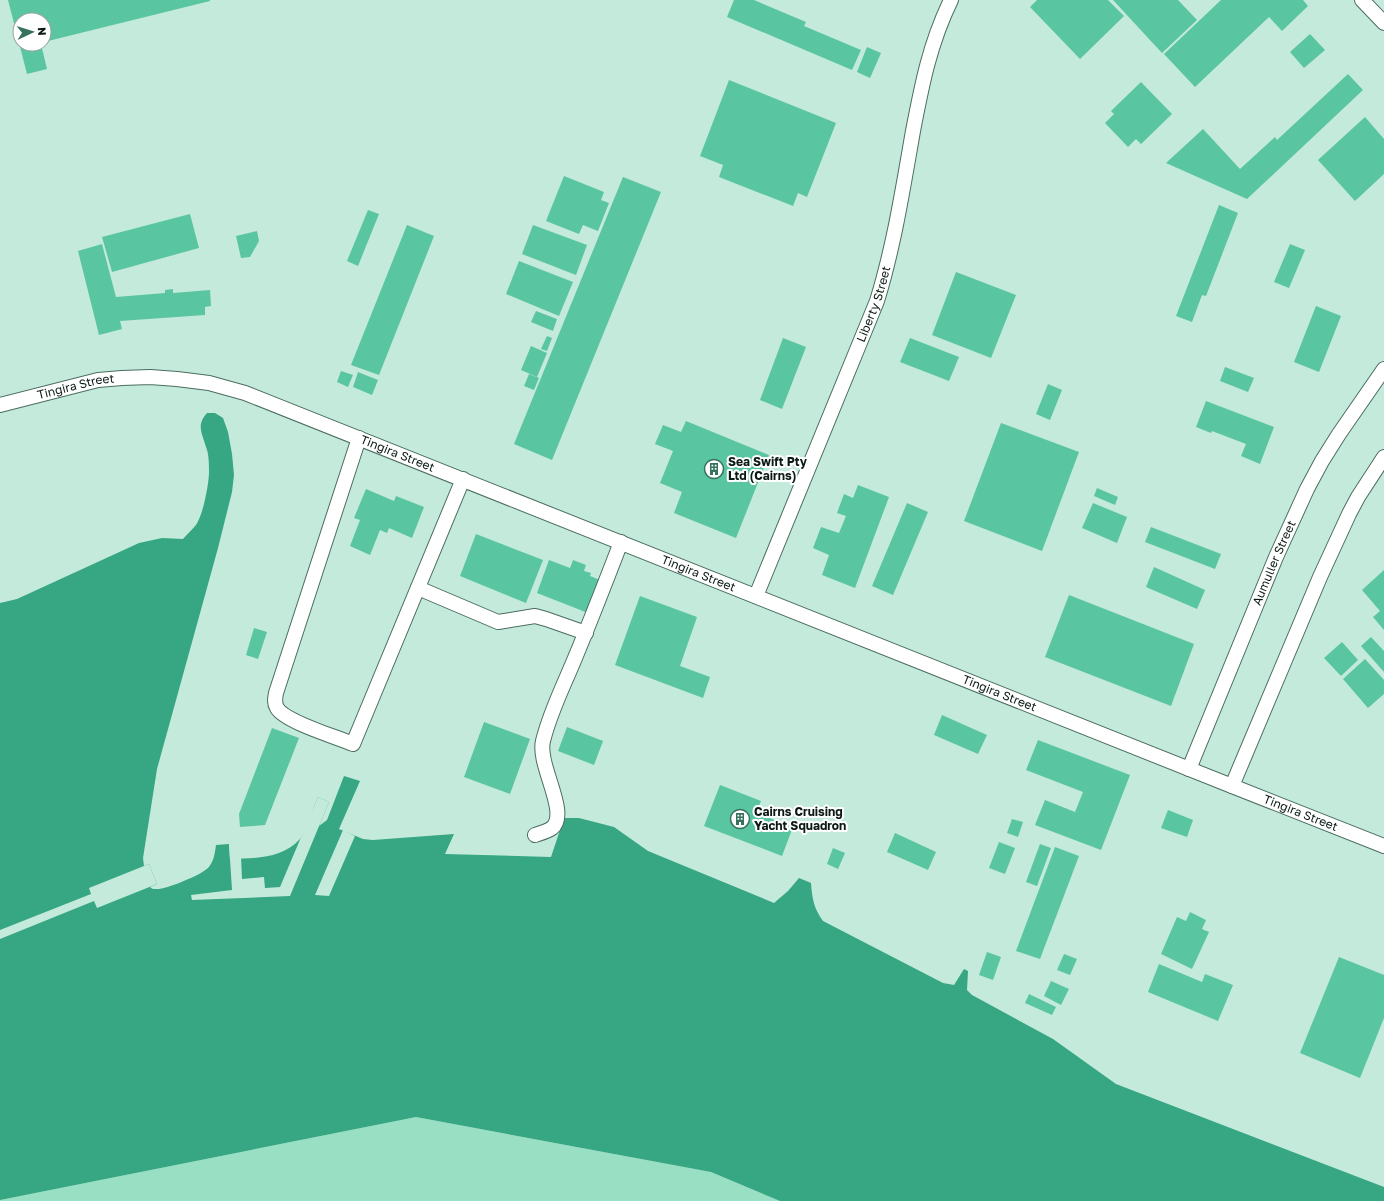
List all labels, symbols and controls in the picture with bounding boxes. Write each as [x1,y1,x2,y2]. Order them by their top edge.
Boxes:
north arrow [12,12,52,52]
text: N [36,27,49,36]
street label: Liberty Street [853,264,893,344]
street label: Tingira Street [36,371,115,402]
street label: Tingira Street [358,432,437,475]
place label: Sea Swift Pty Ltd (Cairns) [728,454,808,483]
building icon: Sea Swift Pty Ltd (Cairns) [703,458,725,480]
street label: Aumuller Street [1249,518,1299,607]
street label: Tingira Street [659,552,738,595]
street label: Tingira Street [960,671,1039,715]
street label: Tingira Street [1261,791,1340,834]
place label: Cairns Cruising Yacht Squadron [754,804,846,833]
building icon: Cairns Cruising Yacht Squadron [729,808,751,830]

